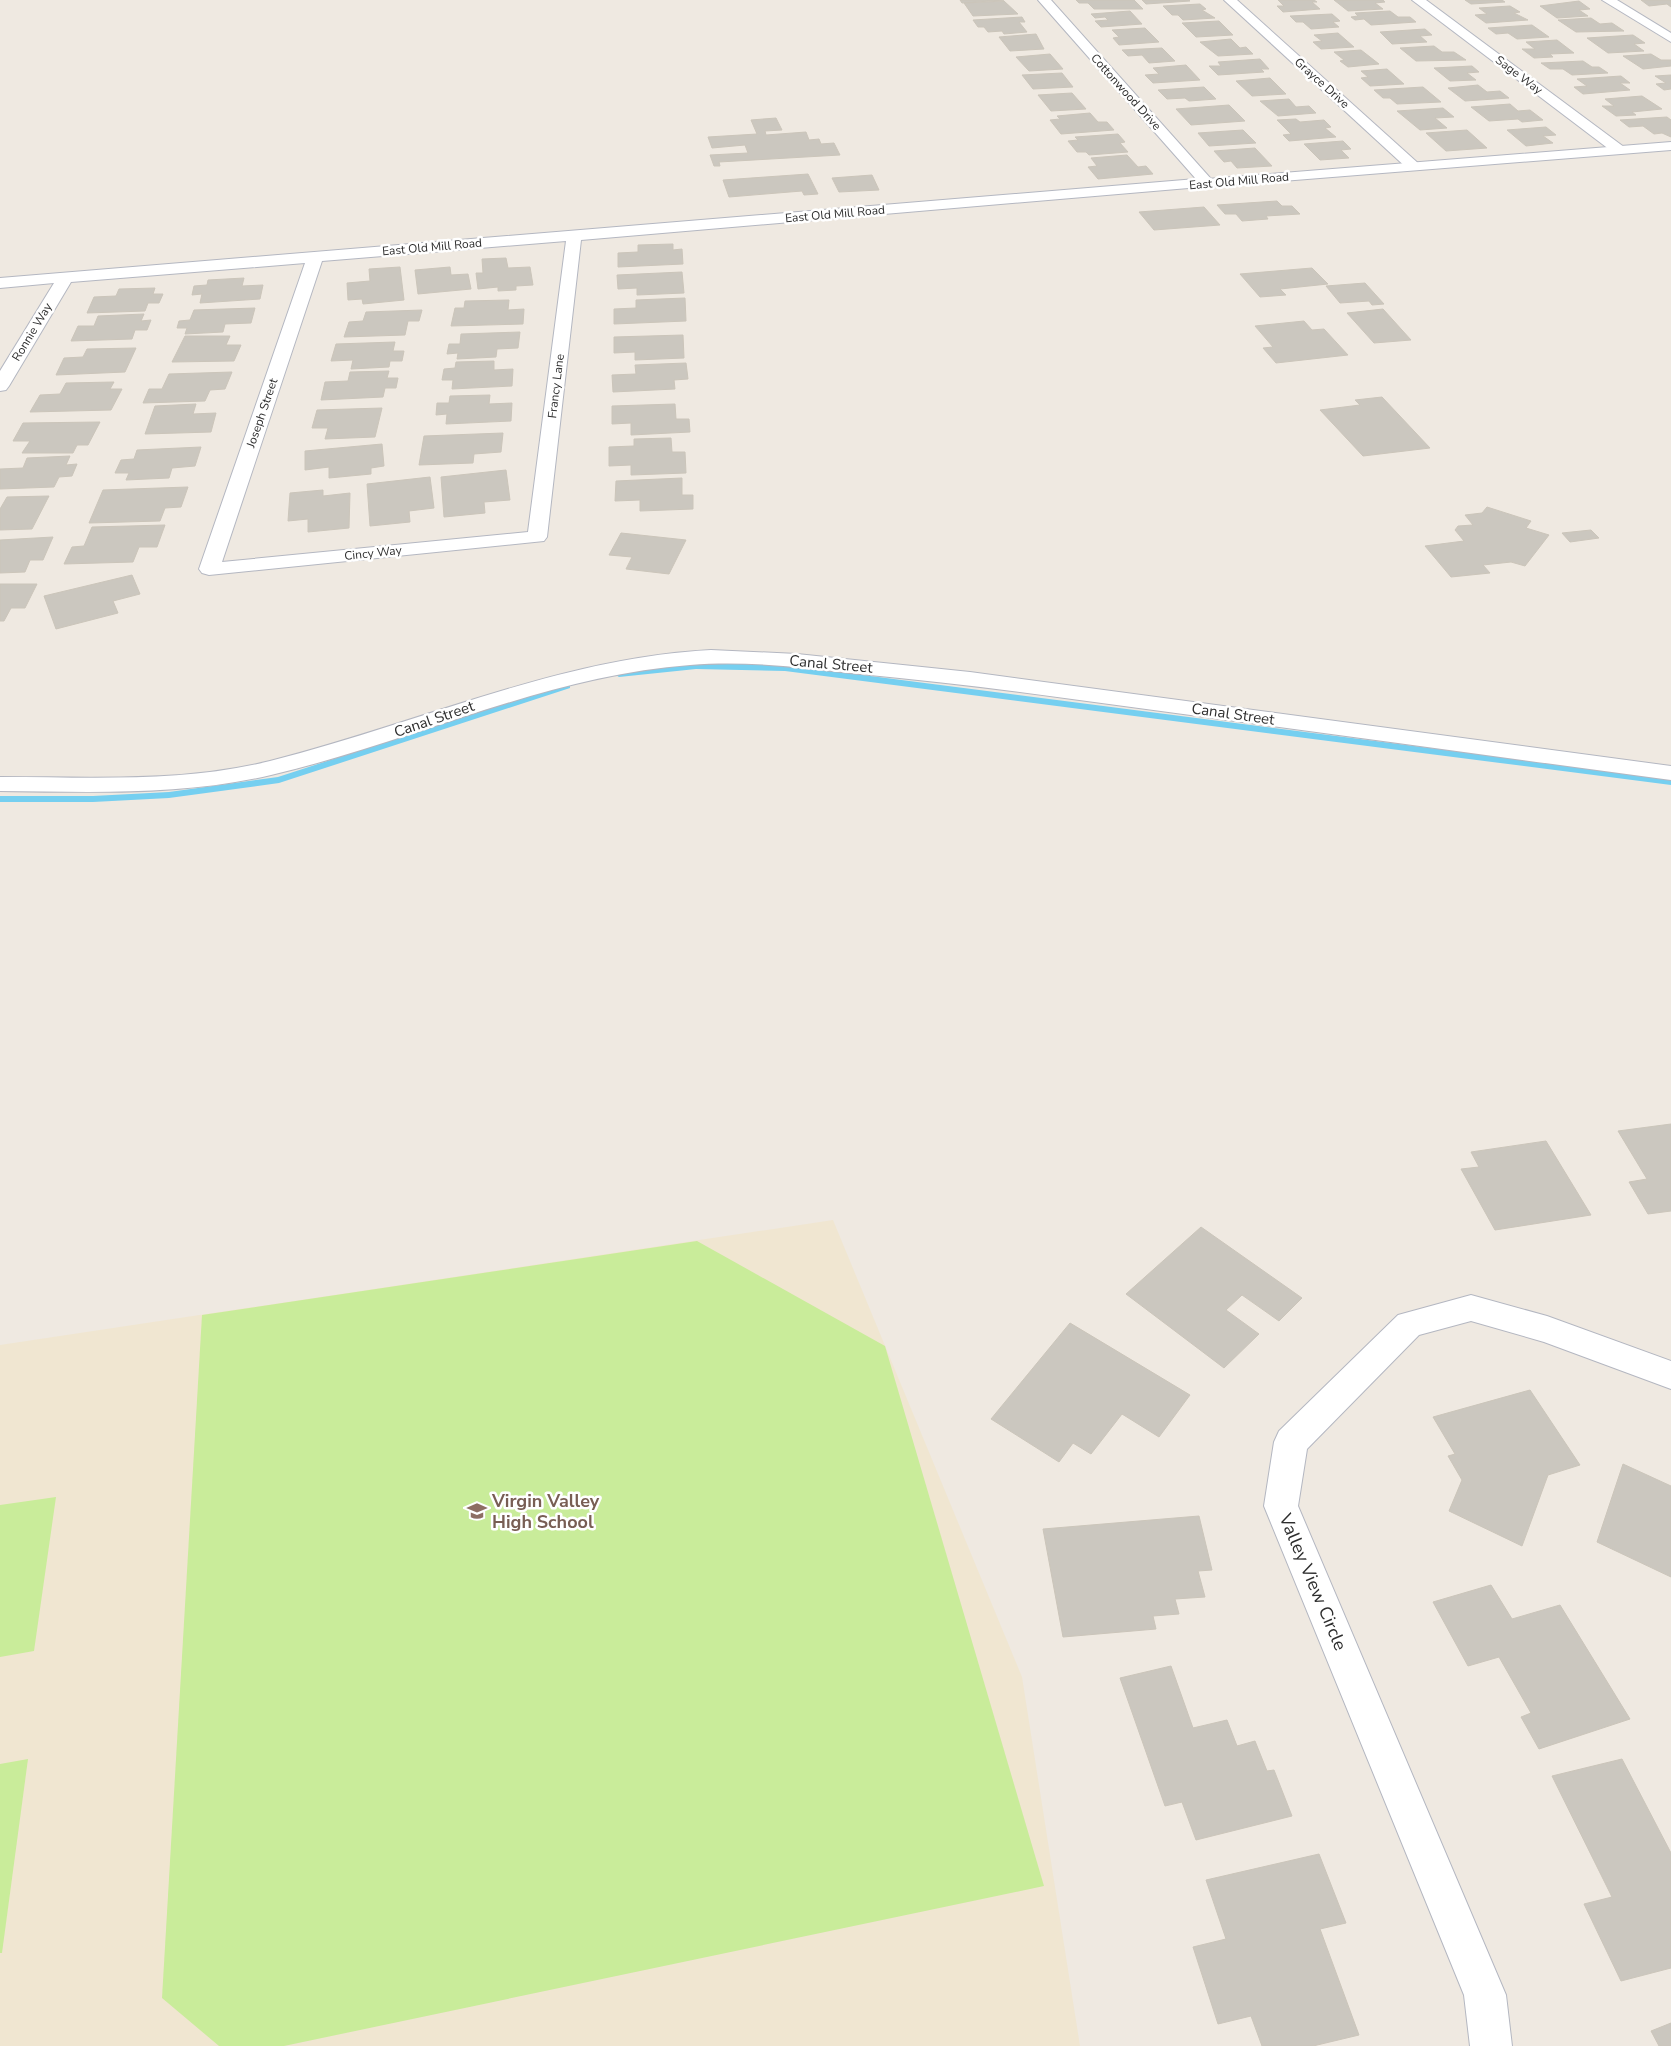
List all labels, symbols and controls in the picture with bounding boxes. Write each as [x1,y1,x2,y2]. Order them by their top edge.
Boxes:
street label: Cottonwood Drive [1087,50,1165,134]
street label: Sage Way [1492,52,1547,99]
street label: Grayce Drive [1291,54,1353,112]
street label: East Old Mill Road [1188,169,1290,193]
street label: East Old Mill Road [784,202,886,226]
street label: East Old Mill Road [381,235,483,259]
street label: Ronnie Way [8,299,56,364]
street label: Francy Lane [544,353,568,419]
street label: Joseph Street [242,375,282,451]
street label: Cincy Way [344,542,403,564]
street label: Canal Street [789,650,874,678]
street label: Canal Street [391,696,477,742]
street label: Canal Street [1190,698,1276,730]
place label: Virgin Valley High School [491,1489,600,1534]
school or university icon: Virgin Valley High School [466,1500,488,1522]
street label: Valley View Circle [1273,1509,1353,1654]

